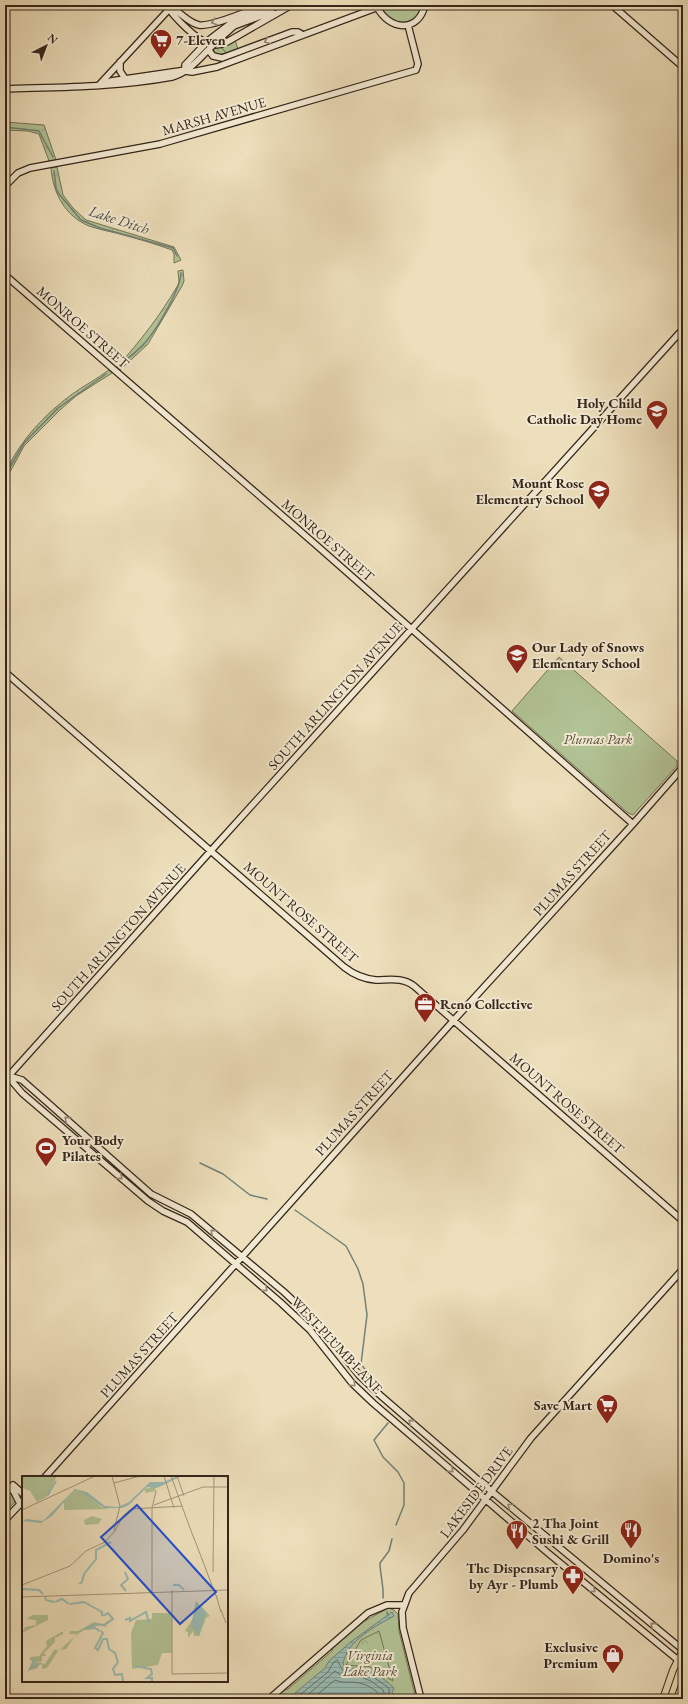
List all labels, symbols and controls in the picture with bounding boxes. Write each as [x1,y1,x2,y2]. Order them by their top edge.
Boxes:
one-way arrow [210,17,217,26]
north arrow [26,26,66,66]
supermarket icon: 7-Eleven [148,27,174,60]
text: N [45,30,61,47]
place label: 7-Eleven [176,31,226,49]
one-way arrow [263,37,270,45]
street label: MARSH AVENUE [160,93,268,139]
water label: Lake Ditch [86,201,152,238]
street label: MONROE STREET [33,282,133,373]
place label: Holy Child Catholic Day Home [527,394,642,428]
school or university icon: Holy Child Catholic Day Home [644,398,670,431]
place label: Mount Rose Elementary School [476,474,584,508]
school or university icon: Mount Rose Elementary School [586,478,612,511]
street label: MONROE STREET [278,495,378,586]
street label: SOUTH ARLINGTON AVENUE [264,618,406,774]
place label: Our Lady of Snows Elementary School [532,638,644,672]
school or university icon: Our Lady of Snows Elementary School [504,642,530,675]
park label: Plumas Park [564,730,633,748]
street label: PLUMAS STREET [529,826,616,919]
street label: MOUNT ROSE STREET [240,857,362,967]
street label: SOUTH ARLINGTON AVENUE [47,859,189,1015]
office icon: Reno Collective [412,991,438,1024]
place label: Reno Collective [440,995,533,1013]
street label: MOUNT ROSE STREET [506,1048,628,1158]
street label: PLUMAS STREET [311,1066,398,1159]
one-way arrow [64,1117,71,1124]
place label: Your Body Pilates [62,1131,124,1165]
sports icon: Your Body Pilates [33,1135,59,1168]
one-way arrow [115,1173,123,1180]
one-way arrow [210,1229,218,1236]
one-way arrow [261,1285,268,1292]
street label: WEST PLUMB LANE [287,1293,387,1397]
street label: PLUMAS STREET [96,1308,183,1401]
one-way arrow [349,1379,356,1387]
supermarket icon: Save Mart [594,1392,620,1425]
place label: Save Mart [534,1396,593,1414]
one-way arrow [408,1419,416,1427]
street label: LAKESIDE DRIVE [436,1442,516,1542]
one-way arrow [446,1465,454,1472]
inset map [22,1476,228,1682]
one-way arrow [507,1504,515,1511]
place label: 2 Tha Joint Sushi & Grill [532,1514,609,1548]
restaurant icon: Domino's [618,1517,644,1550]
restaurant icon: 2 Tha Joint Sushi & Grill [504,1518,530,1551]
place label: Domino's [603,1549,659,1567]
place label: The Dispensary by Ayr - Plumb [466,1559,558,1593]
pharmacy icon: The Dispensary by Ayr - Plumb [560,1563,586,1596]
one-way arrow [589,1585,596,1592]
one-way arrow [651,1622,658,1629]
place label: Exclusive Premium [544,1638,599,1672]
shop icon: Exclusive Premium [600,1642,626,1675]
park label: Virginia Lake Park [342,1646,398,1680]

